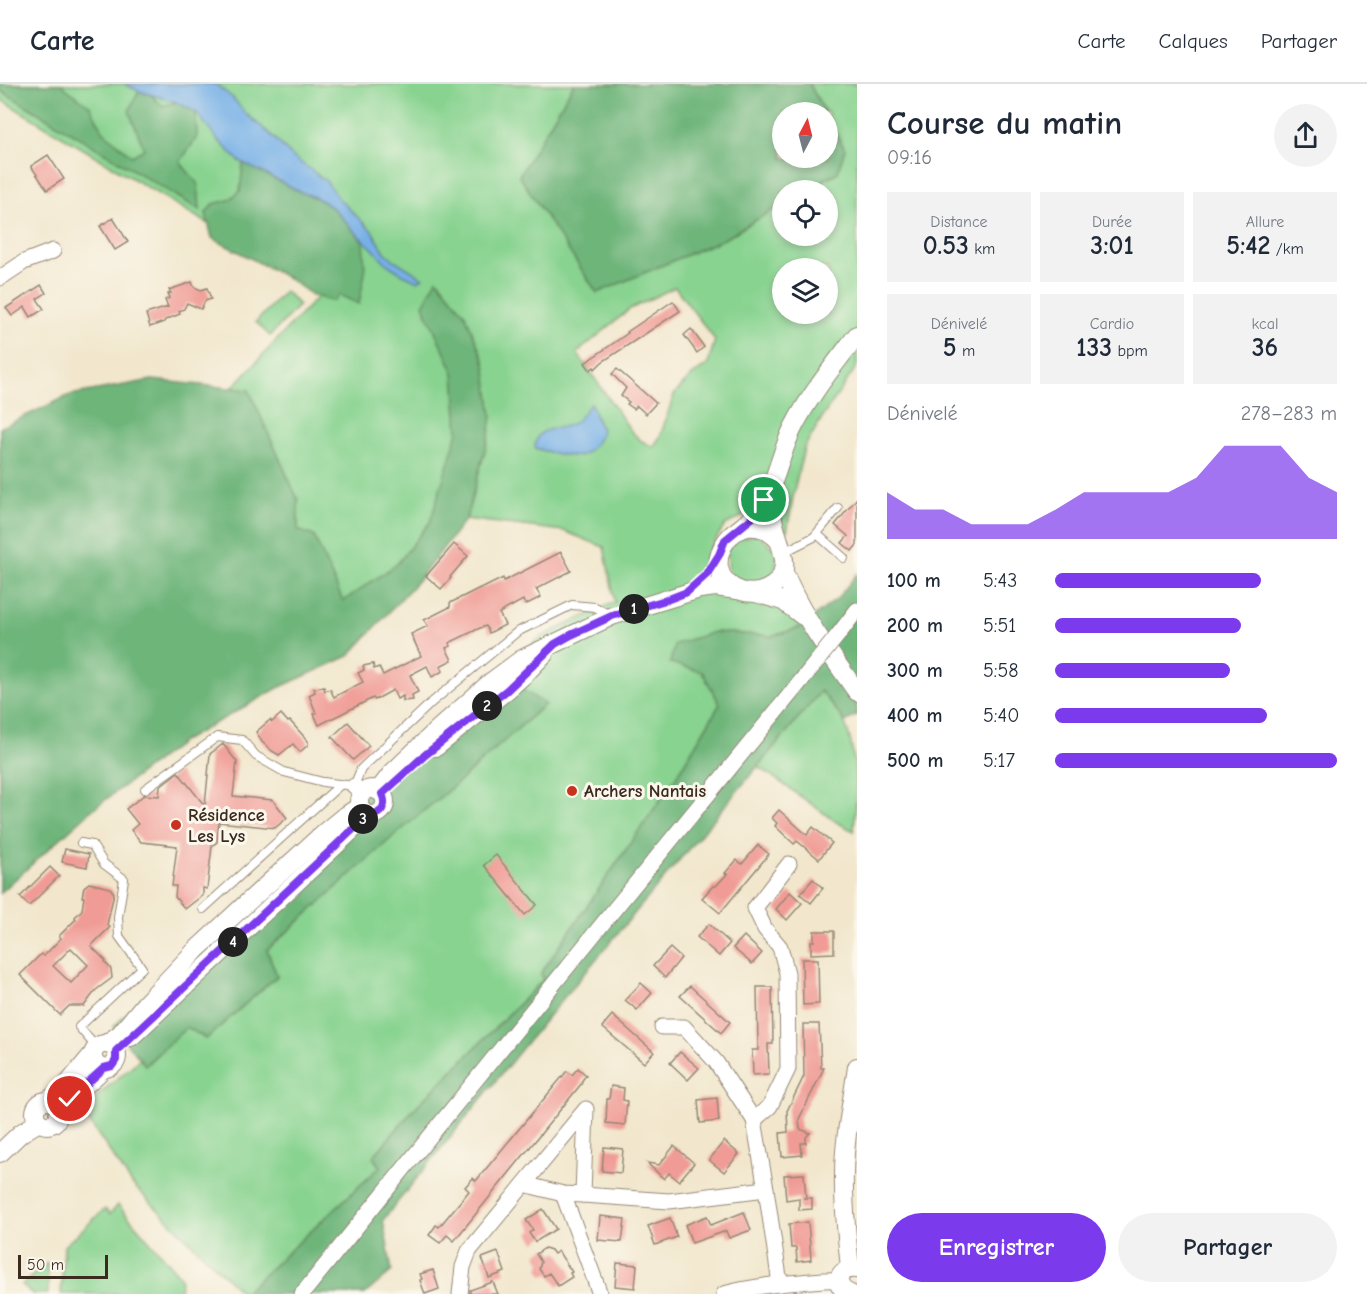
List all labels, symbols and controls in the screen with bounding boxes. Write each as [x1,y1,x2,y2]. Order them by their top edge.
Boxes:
text: Carte [30,25,95,57]
text: Carte [1078,29,1126,53]
text: Calques [1159,29,1228,53]
text: Partager [1261,29,1337,53]
north arrow [772,102,838,168]
map controls [772,102,838,324]
text: Course du matin [887,104,1122,142]
button: share [1274,104,1337,167]
text: 09:16 [887,146,932,169]
button: locate [772,180,838,246]
text: Distance [930,213,988,231]
text: Durée [1092,213,1132,231]
text: Allure [1246,213,1284,231]
text: 0.53 [923,231,969,261]
text: 3:01 [1090,231,1134,261]
text: 5:42 [1226,231,1271,261]
text: km [969,240,995,258]
text: /km [1271,240,1304,258]
button: layers [772,258,838,324]
text: Dénivelé [931,315,987,333]
text: Cardio [1090,315,1134,333]
text: kcal [1252,315,1278,333]
text: 5 [943,333,957,363]
text: 133 [1076,333,1112,363]
text: 36 [1252,333,1278,363]
text: m [957,342,975,360]
text: bpm [1112,342,1148,360]
text: Dénivelé [887,402,958,425]
text: 278–283 m [1241,402,1337,425]
pin [738,474,789,525]
icon: arrive [747,483,780,516]
text: 100 m [887,569,941,592]
text: 5:43 [983,569,1017,592]
pin: 1 [619,594,649,624]
text: 1 [631,600,637,618]
text: 200 m [887,614,943,637]
text: 5:51 [983,614,1016,637]
text: 300 m [887,659,943,682]
text: 5:58 [983,659,1019,682]
pin: 2 [472,691,502,721]
text: 2 [483,697,491,715]
text: 400 m [887,704,942,727]
text: 5:40 [983,704,1019,727]
text: 500 m [887,749,944,772]
text: 5:17 [983,749,1015,772]
place label: Archers Nantais [584,781,706,802]
marker: Archers Nantais [565,784,579,798]
pin: 3 [348,804,378,834]
place label: Résidence Les Lys [188,805,265,847]
text: 3 [359,810,367,828]
marker: Résidence Les Lys [169,818,183,832]
pin: 4 [218,927,248,957]
text: 4 [229,933,237,951]
pin [44,1073,95,1124]
icon: check [53,1082,86,1115]
button: Enregistrer [887,1213,1106,1282]
button: Partager [1118,1213,1337,1282]
scale bar [18,1252,108,1280]
text: 50 m [27,1256,64,1274]

